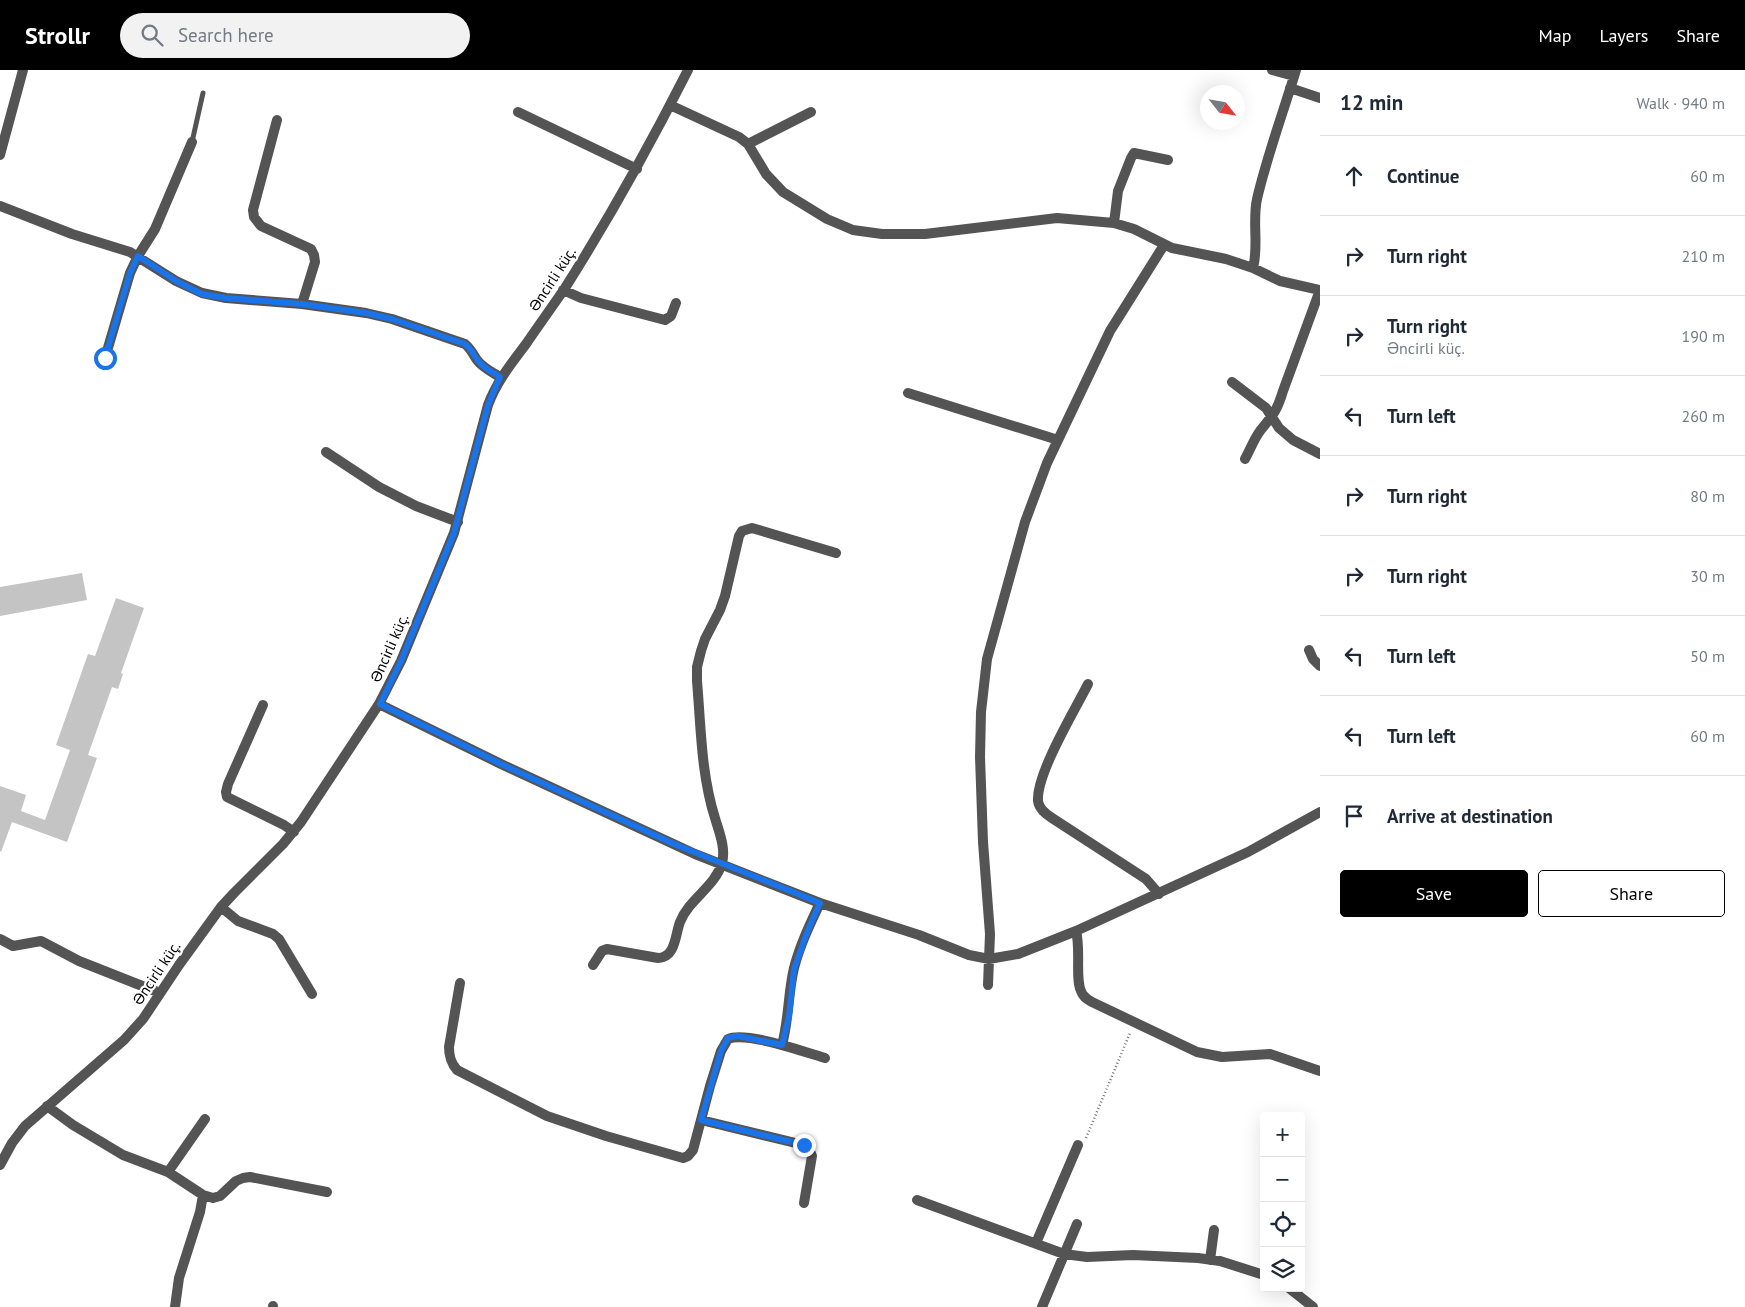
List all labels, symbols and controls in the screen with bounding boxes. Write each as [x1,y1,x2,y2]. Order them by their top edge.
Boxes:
search box [120,13,470,58]
text: Strollr [25,20,90,51]
icon: search [138,21,166,49]
text: Search here [178,23,274,47]
text: Map [1539,24,1571,47]
text: Layers [1599,24,1648,47]
text: Share [1676,24,1720,47]
north arrow [1200,85,1245,130]
text: 12 min [1340,89,1403,116]
text: Walk · 940 m [1636,93,1725,113]
icon: ahead [1340,162,1368,190]
text: Continue [1387,164,1459,188]
text: 60 m [1690,166,1725,186]
icon: right [1340,242,1368,270]
street label: Əncirli küç. [524,243,580,315]
text: Turn right [1387,244,1467,268]
text: 210 m [1682,246,1725,266]
text: Turn right [1387,314,1467,338]
icon: right [1340,322,1368,350]
text: 190 m [1682,326,1725,346]
text: Əncirli küç. [1387,338,1465,358]
route start [94,347,117,370]
icon: left [1340,402,1368,430]
text: Turn left [1387,404,1456,428]
text: 260 m [1682,406,1725,426]
icon: right [1340,482,1368,510]
text: Turn right [1387,484,1467,508]
text: 80 m [1690,486,1725,506]
icon: right [1340,562,1368,590]
text: Turn right [1387,564,1467,588]
text: 30 m [1690,566,1725,586]
street label: Əncirli küç. [365,611,413,685]
icon: left [1340,642,1368,670]
text: Turn left [1387,644,1456,668]
text: 50 m [1690,646,1725,666]
icon: left [1340,722,1368,750]
text: Turn left [1387,724,1456,748]
text: 60 m [1690,726,1725,746]
icon: arrive [1340,802,1368,830]
text: Arrive at destination [1387,804,1553,828]
button: Save [1340,870,1528,917]
button: Share [1538,870,1725,917]
street label: Əncirli küç. [128,937,184,1009]
map controls [1260,1112,1305,1292]
button: + [1260,1112,1305,1157]
route end [793,1134,816,1157]
button: − [1260,1157,1305,1202]
button: locate [1260,1202,1305,1247]
button: layers [1260,1247,1305,1292]

